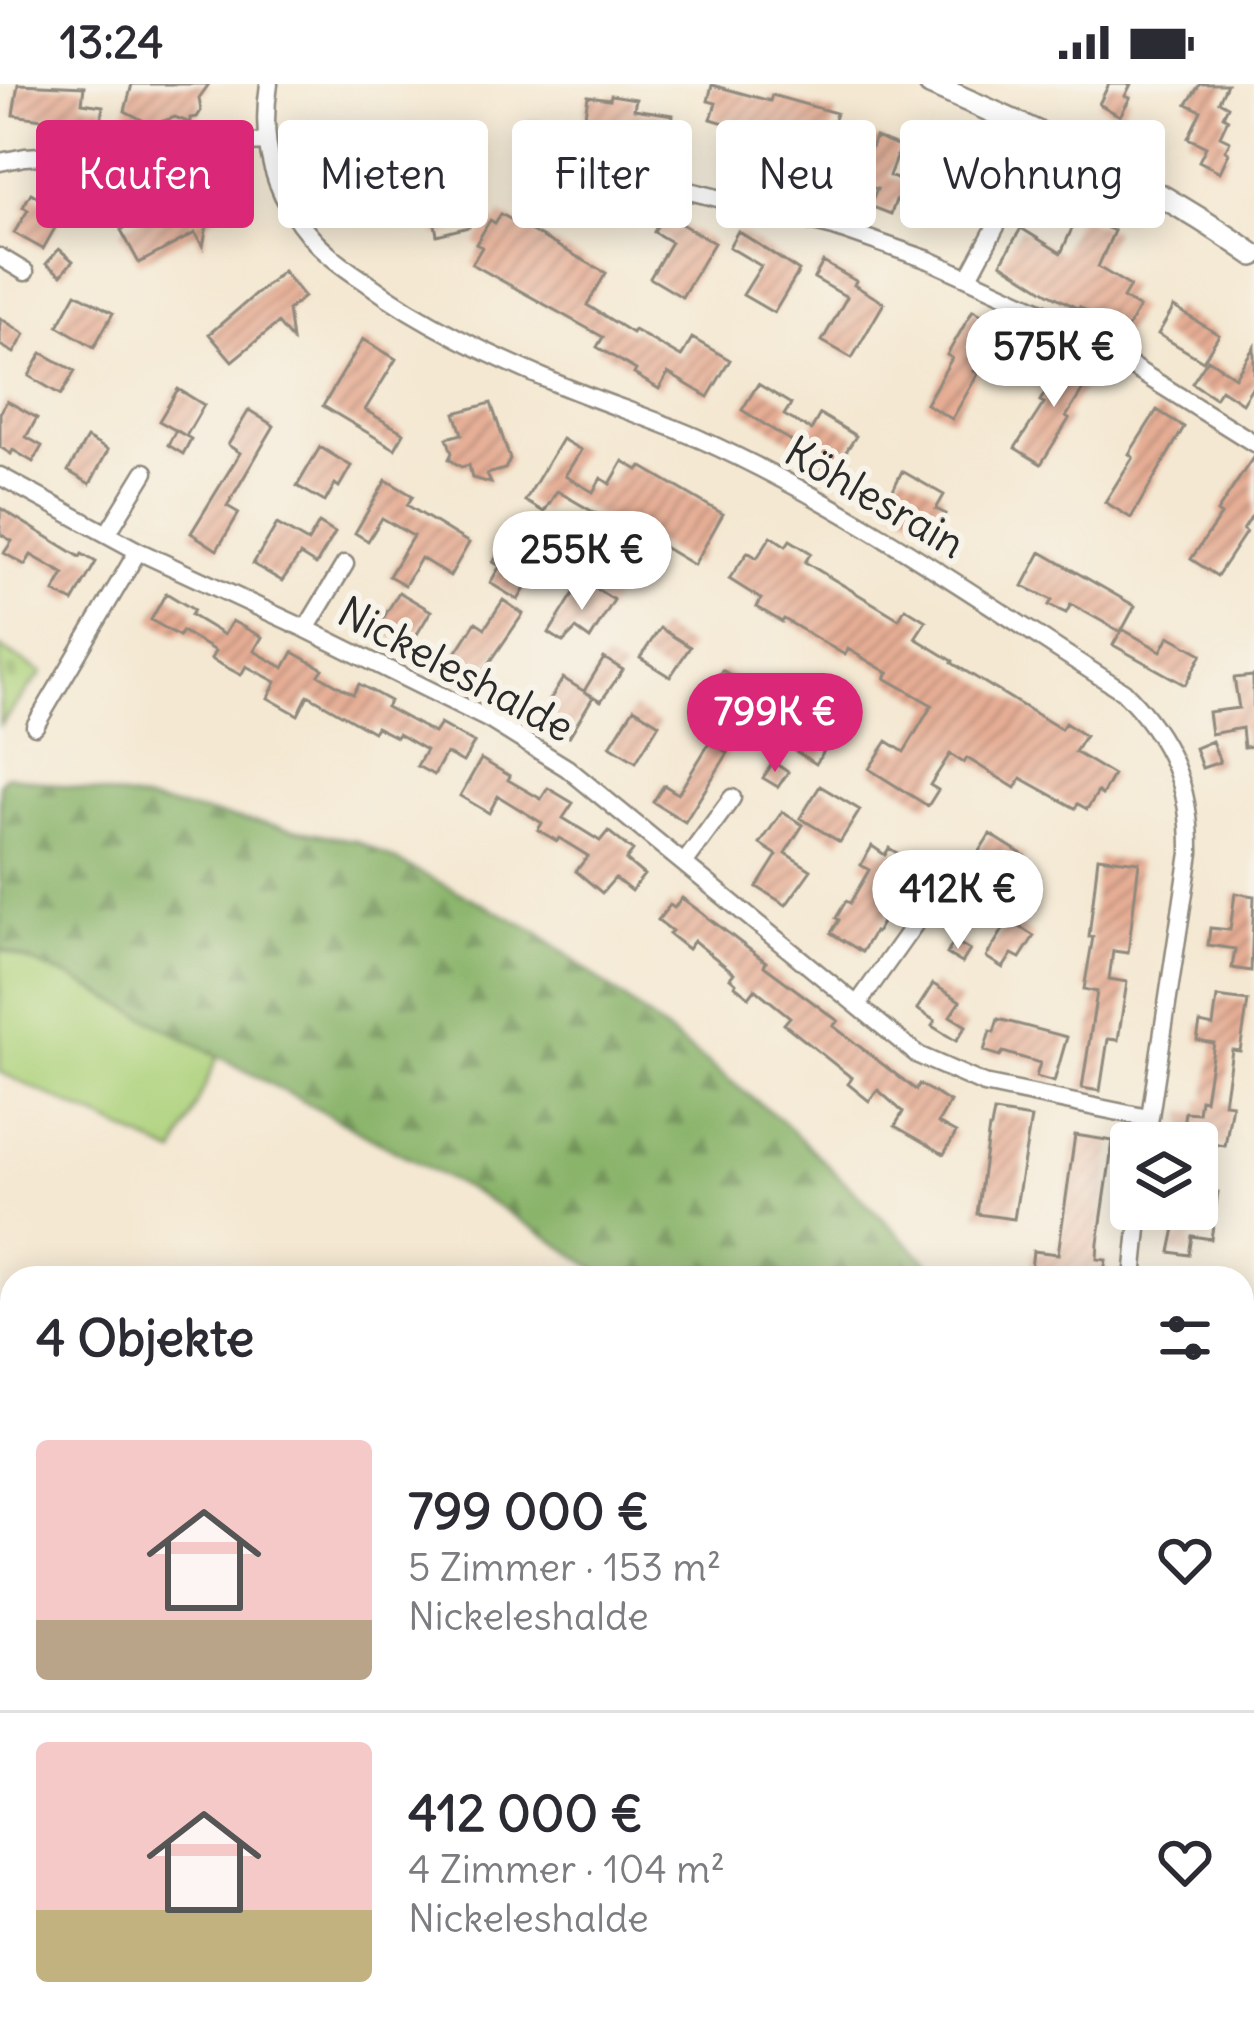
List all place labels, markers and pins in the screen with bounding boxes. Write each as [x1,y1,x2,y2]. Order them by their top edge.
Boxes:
pin: 575K € [956,308,1152,410]
pin: 255K € [484,511,680,613]
pin: 799K € [677,673,873,775]
pin: 412K € [860,850,1056,952]

